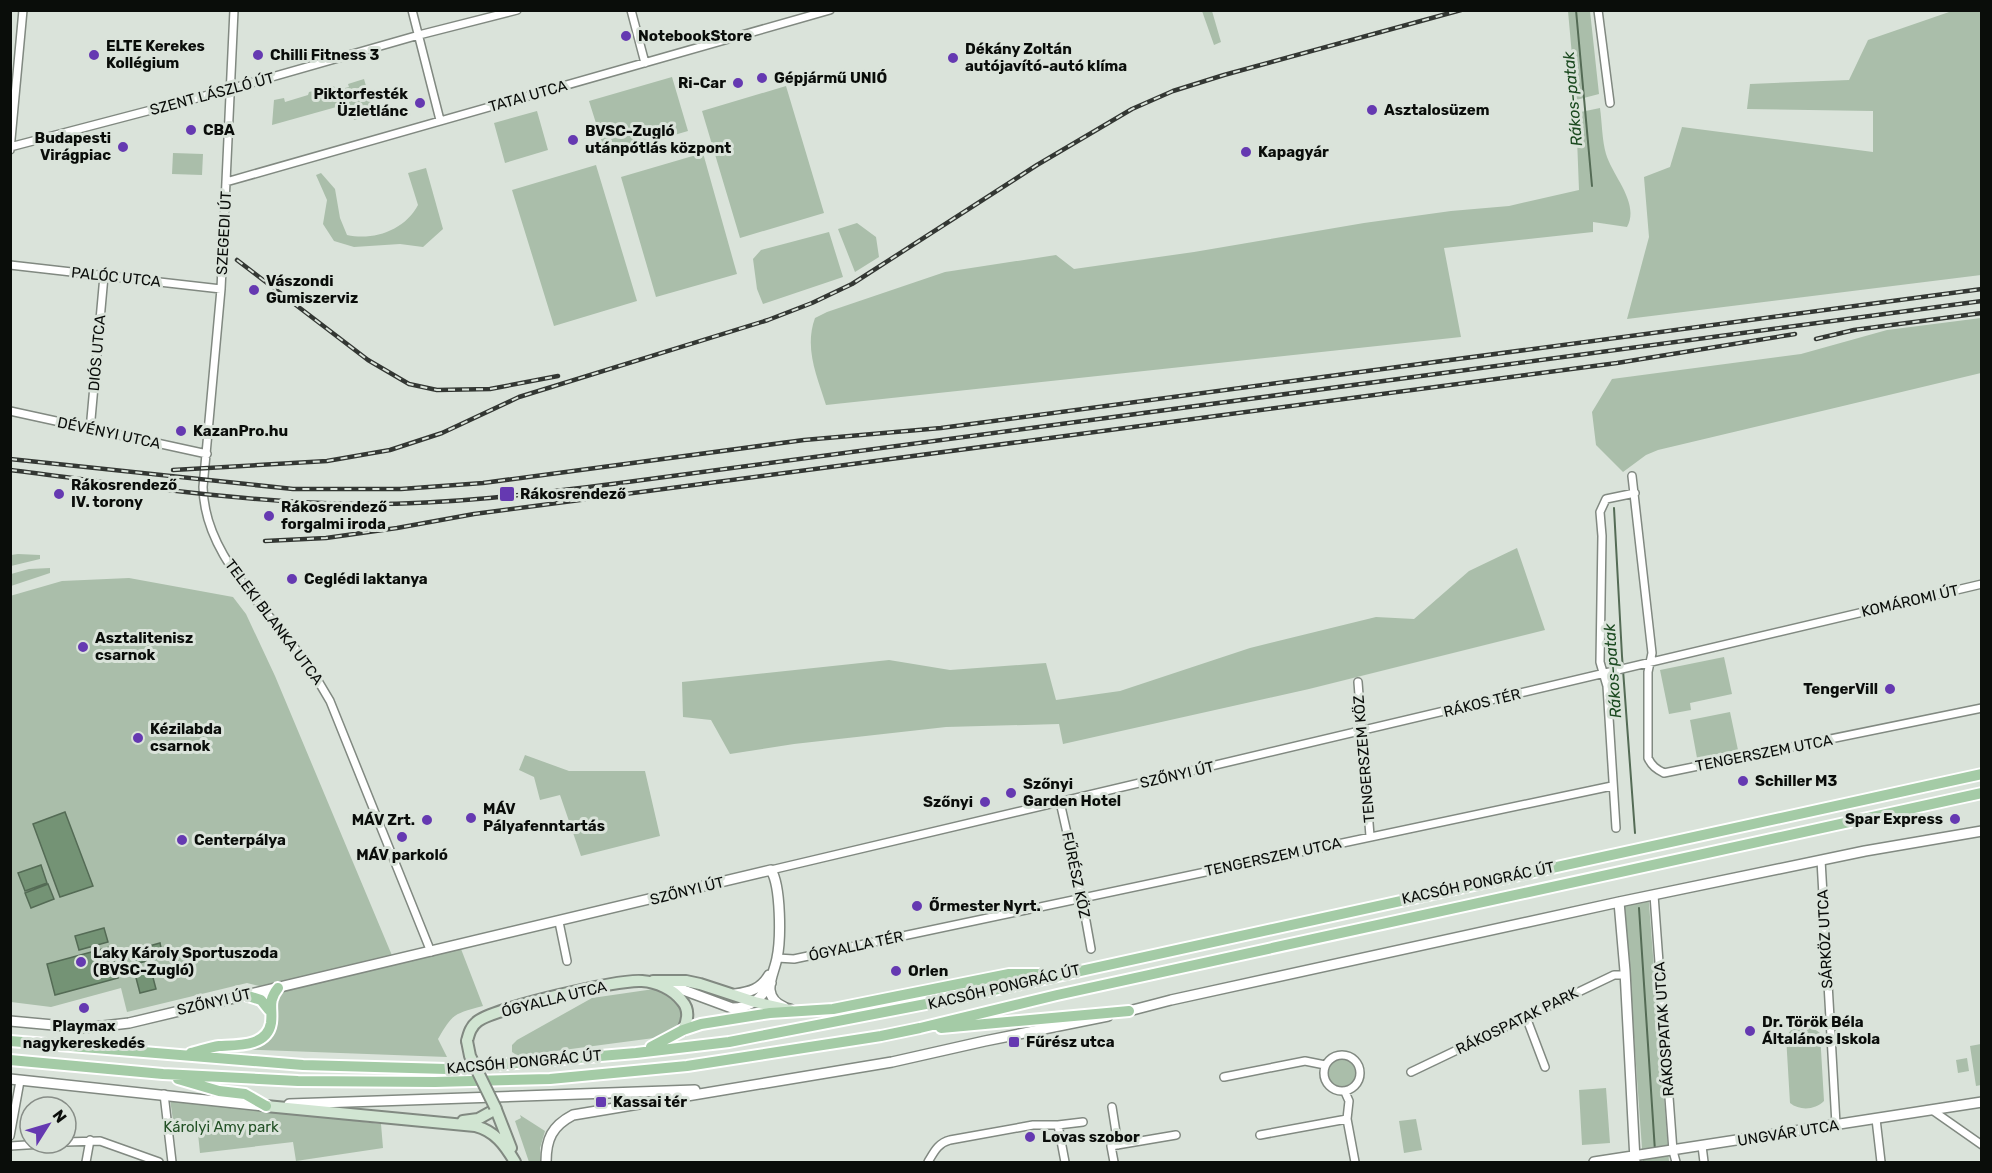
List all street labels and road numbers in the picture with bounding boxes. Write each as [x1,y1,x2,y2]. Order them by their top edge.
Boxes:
street label: SZENT LÁSZLÓ ÚT [148,69,276,119]
street label: TATAI UTCA [487,76,569,116]
street label: SZEGEDI ÚT [213,190,235,275]
street label: PALÓC UTCA [70,263,162,291]
street label: DIÓS UTCA [85,314,109,392]
street label: DÉVÉNYI UTCA [56,413,162,453]
street label: TELEKI BLANKA UTCA [221,556,327,688]
street label: KOMÁROMI ÚT [1860,581,1961,621]
street label: RÁKOS TÉR [1442,685,1523,721]
street label: TENGERSZEM KÖZ [1349,695,1379,823]
street label: TENGERSZEM UTCA [1694,731,1834,775]
street label: SZŐNYI ÚT [1138,758,1216,792]
street label: FŰRÉSZ KÖZ [1058,830,1094,920]
street label: TENGERSZEM UTCA [1203,834,1343,880]
street label: KACSÓH PONGRÁC ÚT [1400,858,1556,908]
street label: SZŐNYI ÚT [648,873,726,909]
street label: SÁRKÖZ UTCA [1813,889,1837,989]
street label: ÓGYALLA TÉR [807,927,905,965]
street label: KACSÓH PONGRÁC ÚT [926,961,1082,1013]
street label: RÁKOSPATAK UTCA [1650,961,1678,1097]
street label: ÓGYALLA UTCA [500,977,608,1021]
street label: RÁKOSPATAK PARK [1453,984,1581,1058]
street label: SZŐNYI ÚT [175,985,253,1019]
street label: KACSÓH PONGRÁC ÚT [446,1046,603,1078]
street label: UNGVÁR UTCA [1736,1116,1840,1150]

